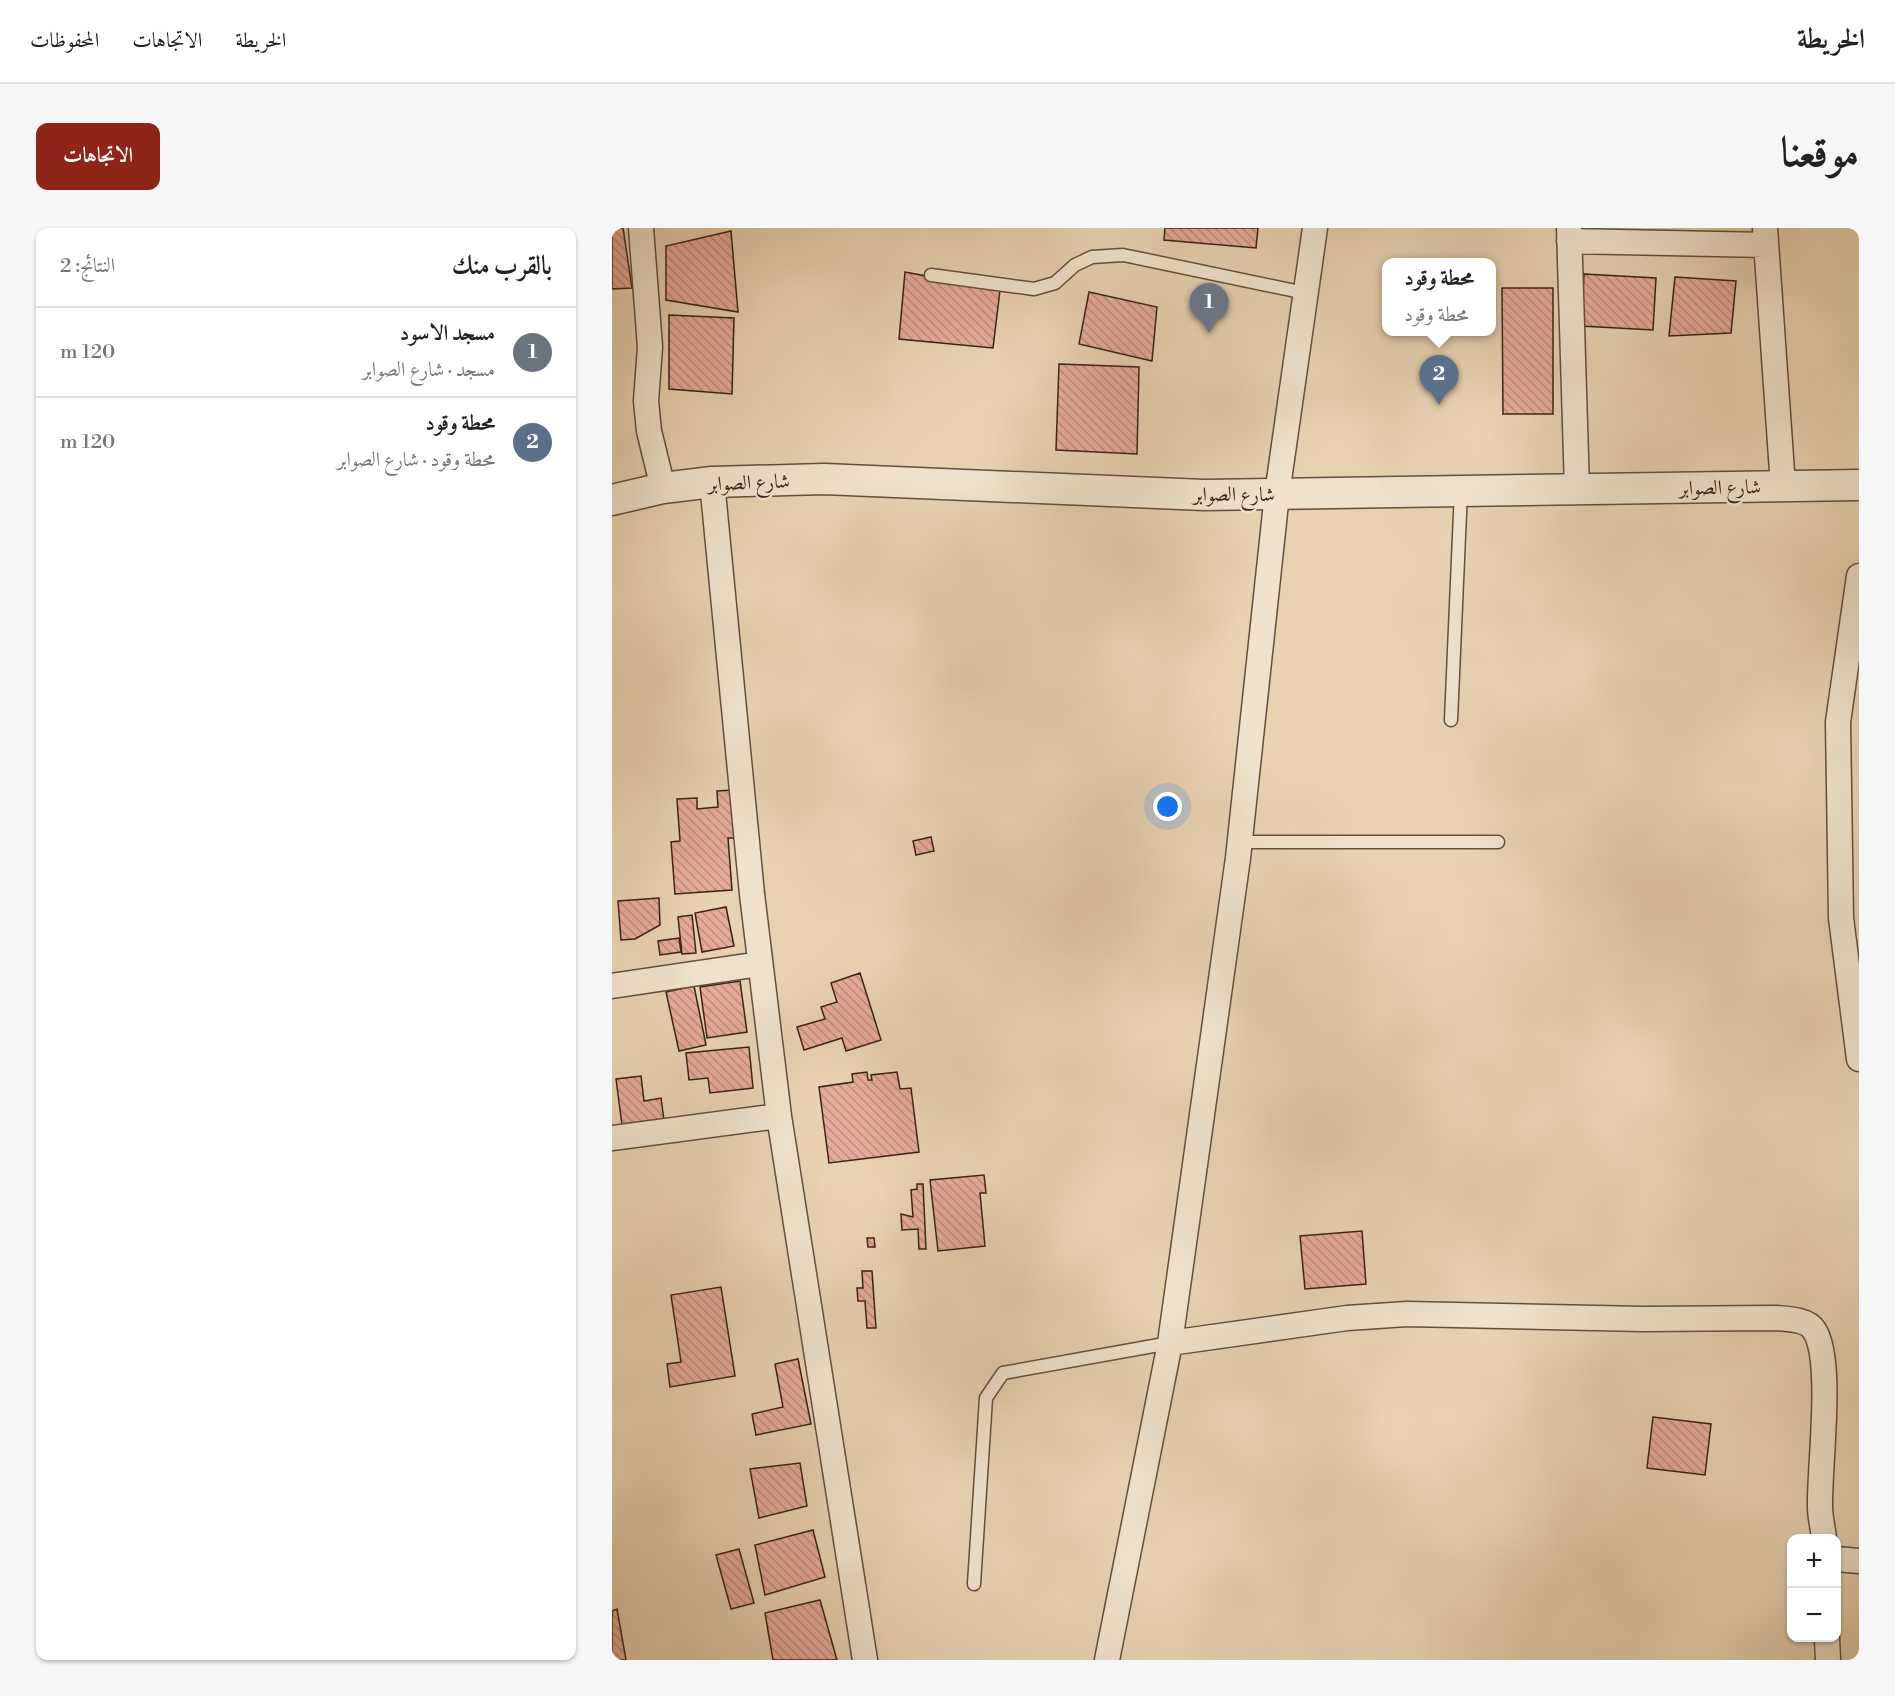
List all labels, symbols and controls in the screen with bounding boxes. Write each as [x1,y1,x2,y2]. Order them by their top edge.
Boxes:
text: الخريطة [1797,22,1865,57]
text: المحفوظات [30,28,99,54]
text: الاتجاهات [132,28,202,54]
text: الخريطة [235,28,286,54]
button: الاتجاهات [36,123,160,190]
text: موقعنا [1781,127,1859,180]
text: بالقرب منك [452,250,552,282]
text: النتائج: 2 [60,254,115,279]
popup [1382,258,1496,336]
text: محطة وقود [1404,265,1474,292]
pin: 1 [1190,284,1228,333]
text: محطة وقود [1404,303,1469,328]
text: مسجد الاسود [399,320,495,347]
text: 120 m [60,340,115,365]
text: 1 [528,340,537,365]
pin: 2 [1420,356,1458,405]
text: مسجد · شارع الصوابر [362,358,495,383]
text: محطة وقود [425,410,495,437]
text: 120 m [60,430,115,455]
text: 2 [526,430,539,455]
text: محطة وقود · شارع الصوابر [337,448,495,473]
street label: شارع الصوابر [706,470,791,501]
street label: شارع الصوابر [1677,475,1761,506]
street label: شارع الصوابر [1191,483,1275,512]
your location [1153,792,1182,821]
map controls [1787,1534,1841,1642]
button: + [1787,1534,1841,1588]
button: − [1787,1588,1841,1642]

